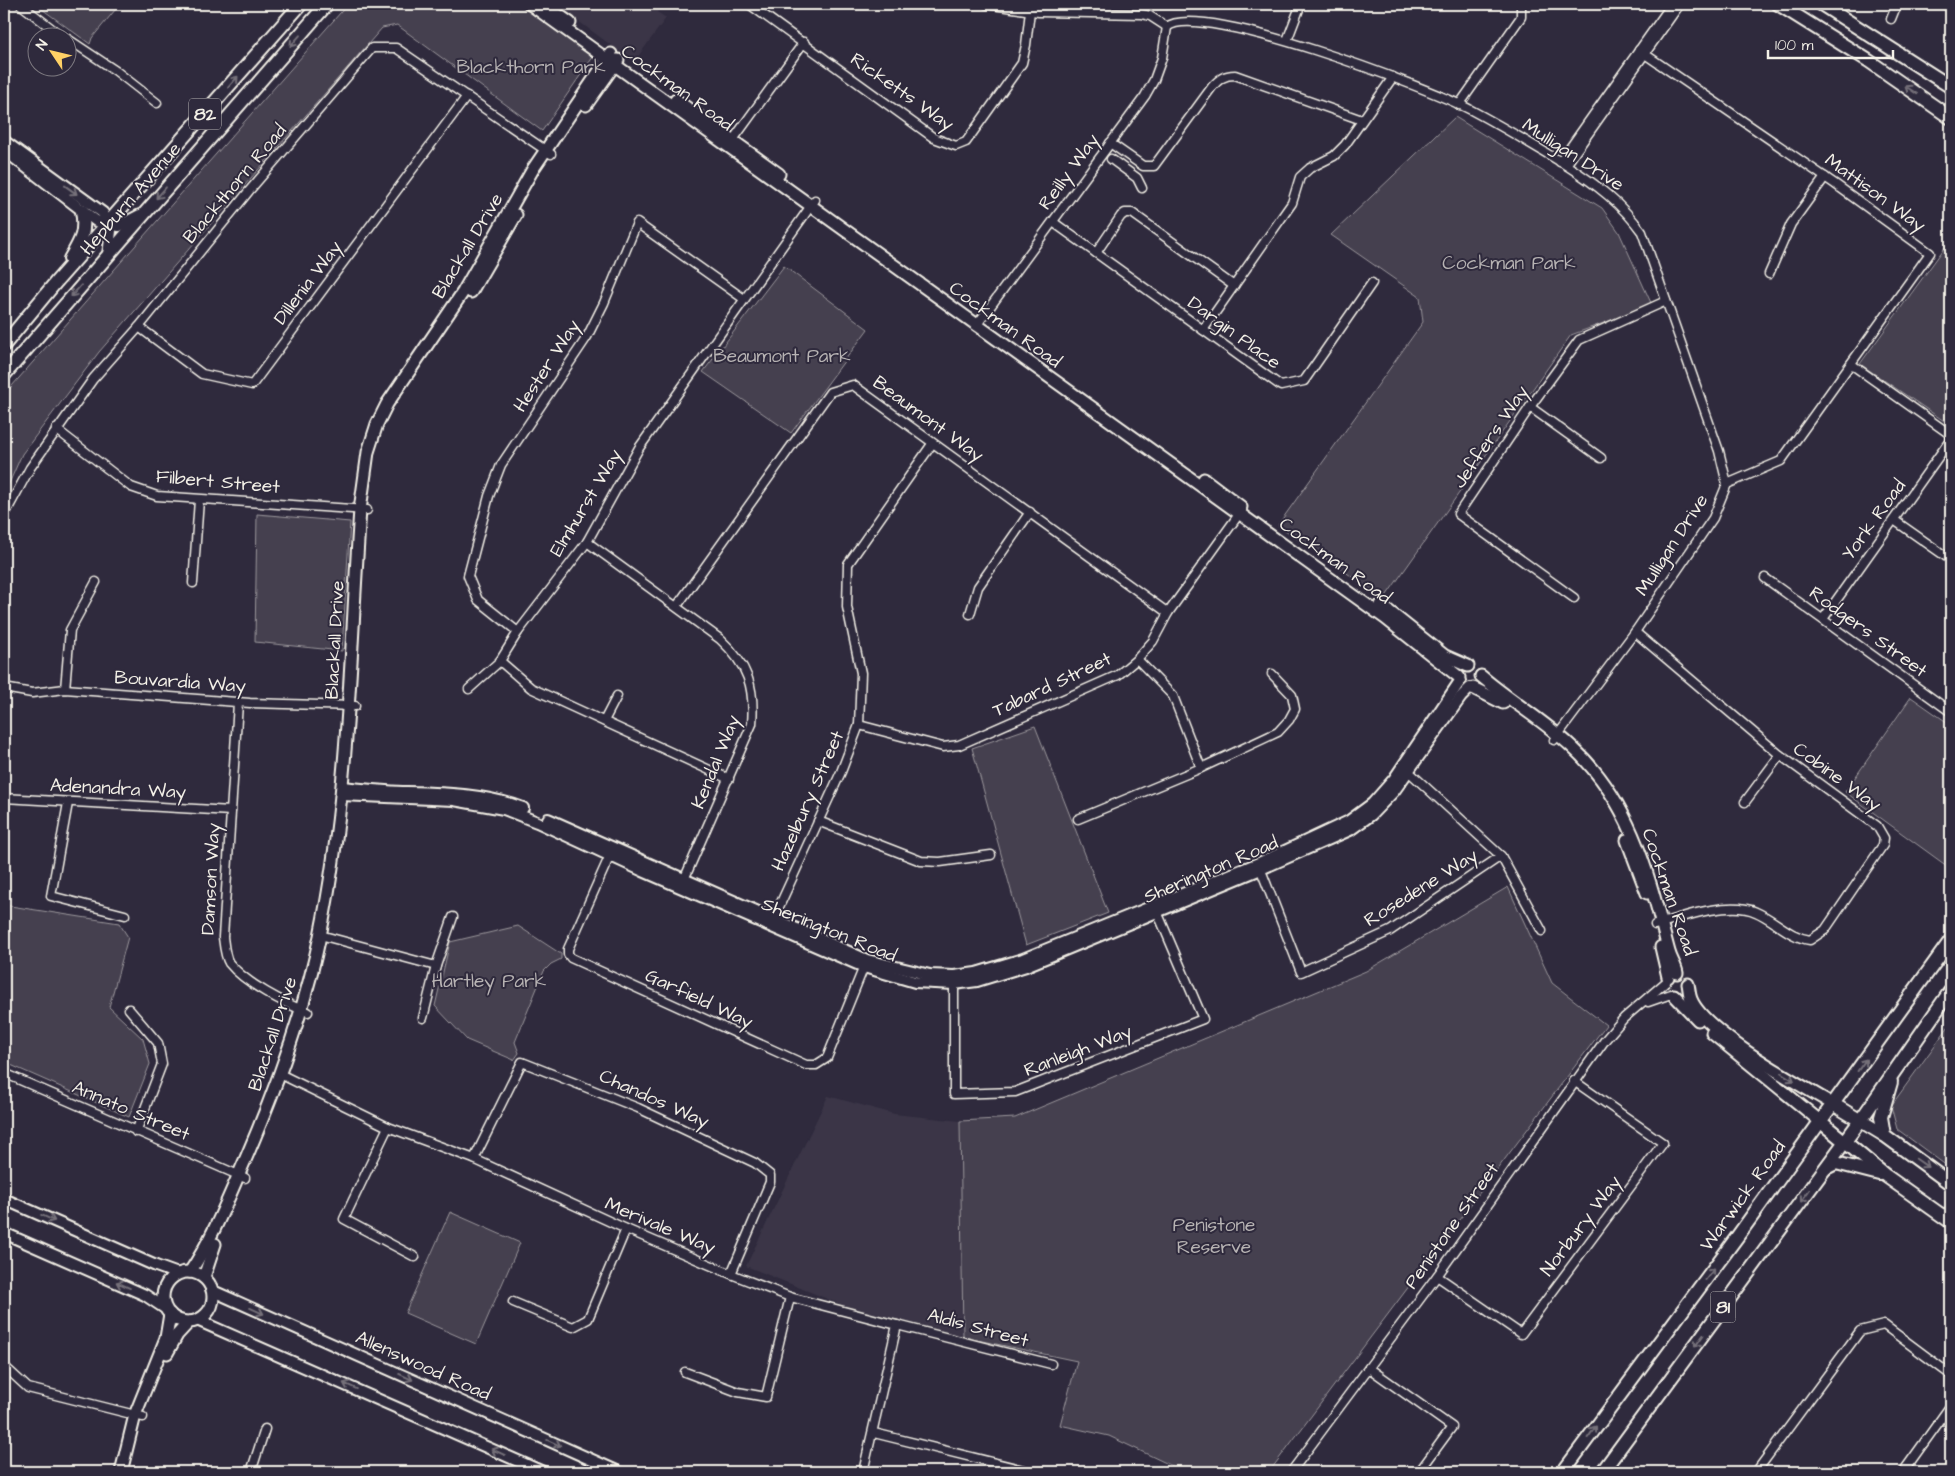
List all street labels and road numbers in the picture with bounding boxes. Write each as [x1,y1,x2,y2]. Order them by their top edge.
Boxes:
street label: Cockman Road [615,38,739,138]
street label: Ricketts Way [844,46,960,139]
road number: 82 [189,98,221,130]
street label: Mulligan Drive [1516,112,1629,199]
street label: Blackthorn Road [177,118,293,250]
street label: Reilly Way [1032,128,1107,216]
street label: Hepburn Avenue [74,137,188,261]
street label: Mattison Way [1818,147,1931,240]
street label: Blackall Drive [426,188,510,304]
street label: Dillenia Way [267,235,350,331]
street label: Cockman Road [943,275,1067,375]
street label: Dargin Place [1181,290,1286,377]
street label: Hester Way [507,314,588,418]
street label: Beaumont Way [866,369,990,470]
street label: Jeffers Way [1447,380,1537,494]
street label: Elmhurst Way [543,444,630,562]
street label: Filbert Street [155,463,281,501]
street label: York Road [1835,474,1913,566]
street label: Mulligan Drive [1629,489,1716,602]
street label: Cockman Road [1273,511,1397,611]
street label: Blackall Drive [318,580,352,700]
street label: Rodgers Street [1803,580,1933,685]
street label: Tabard Street [988,646,1116,724]
street label: Bouvardia Way [113,664,247,701]
street label: Kendal Way [685,710,748,813]
street label: Hazelbury Street [765,726,852,876]
street label: Cobine Way [1787,736,1887,819]
street label: Adenandra Way [49,772,187,807]
street label: Damson Way [195,822,228,936]
street label: Cockman Road [1635,825,1704,960]
street label: Sherington Road [1140,829,1283,911]
street label: Rosedene Way [1359,842,1484,935]
street label: Sherington Road [757,891,901,970]
street label: Garfield Way [640,962,758,1037]
street label: Blackall Drive [242,973,304,1095]
street label: Ranleigh Way [1020,1018,1137,1085]
street label: Chandos Way [594,1063,714,1136]
street label: Annato Street [68,1074,194,1148]
street label: Warwick Road [1694,1135,1793,1257]
street label: Penistone Street [1398,1157,1506,1295]
street label: Norbury Way [1534,1170,1629,1283]
street label: Merivale Way [600,1191,720,1263]
road number: 81 [1710,1291,1736,1322]
street label: Aldis Street [924,1302,1032,1355]
street label: Allenswood Road [351,1324,495,1408]

